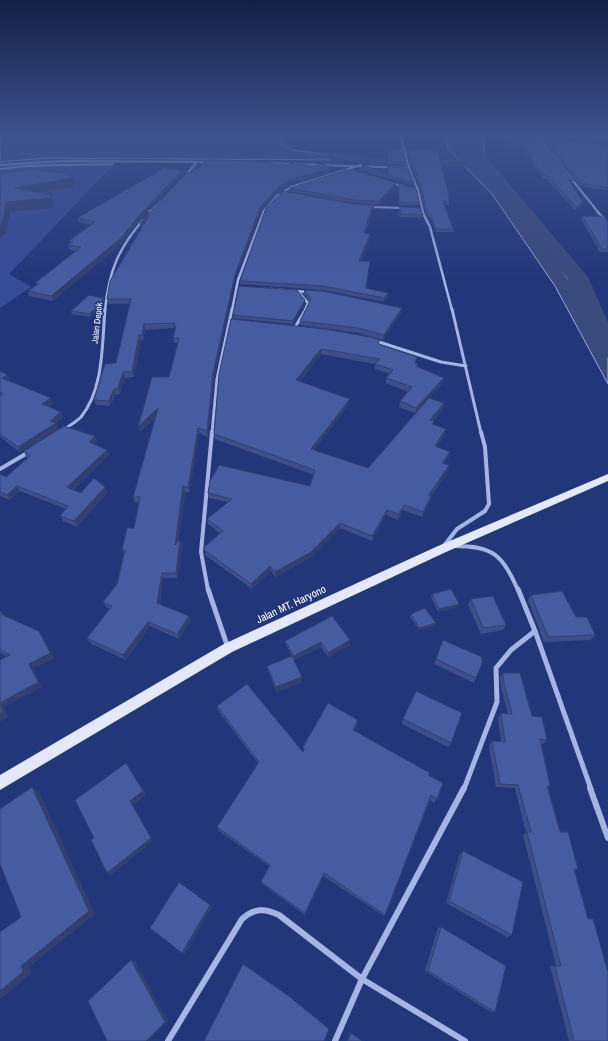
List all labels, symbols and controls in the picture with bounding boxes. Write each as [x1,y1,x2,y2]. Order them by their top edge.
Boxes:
street label: Jalan Depok [89,302,105,344]
street label: Jalan MT. Haryono [254,582,328,626]

